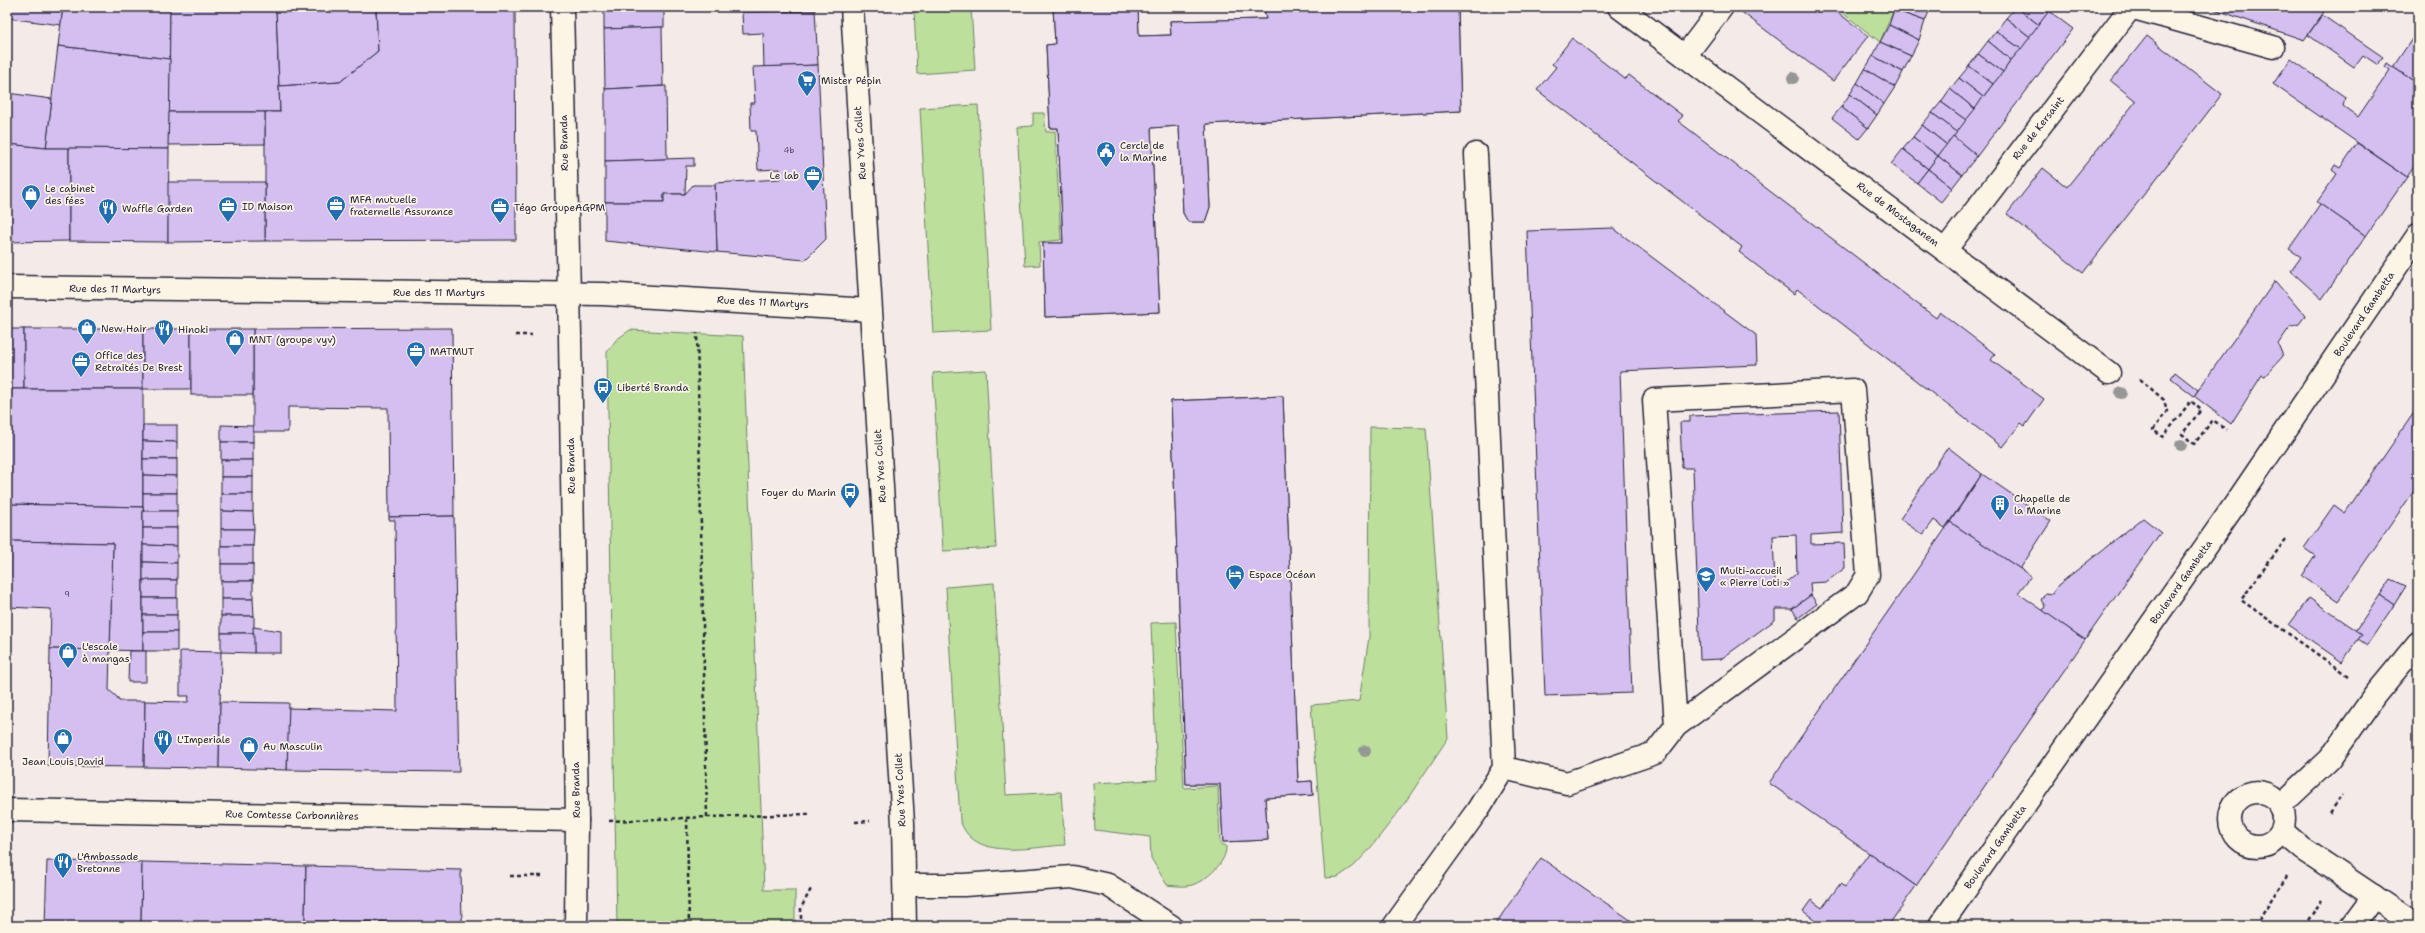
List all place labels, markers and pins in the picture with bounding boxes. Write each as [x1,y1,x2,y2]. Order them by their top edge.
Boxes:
supermarket icon: Mister Pépin [796,69,818,97]
place label: Mister Pépin [821,74,881,87]
place label: Cercle de la Marine [1120,139,1167,164]
public building icon: Cercle de la Marine [1095,140,1117,168]
office icon: Le lab [802,164,824,192]
place label: Le lab [770,169,799,182]
place label: Le cabinet des fées [45,182,95,207]
shop icon: Le cabinet des fées [20,183,42,211]
place label: MFA mutuelle fraternelle Assurance [350,193,454,218]
office icon: MFA mutuelle fraternelle Assurance [325,194,347,222]
office icon: ID Maison [217,195,239,223]
office icon: Tégo GroupeAGPM [489,196,511,224]
restaurant icon: Waffle Garden [97,197,119,225]
place label: ID Maison [242,200,293,213]
place label: Tégo GroupeAGPM [514,201,606,214]
place label: Waffle Garden [122,202,193,215]
shop icon: New Hair [76,317,98,345]
restaurant icon: Hinoki [153,318,175,346]
place label: New Hair [101,322,147,335]
place label: Hinoki [178,323,208,336]
shop icon: MNT (groupe vyv) [224,328,246,356]
place label: MNT (groupe vyv) [249,333,336,346]
office icon: MATMUT [405,340,427,368]
place label: MATMUT [430,345,474,358]
place label: Office des Retraités De Brest [95,349,183,374]
office icon: Office des Retraités De Brest [70,350,92,378]
bus stop icon: Liberté Branda [592,376,614,404]
place label: Liberté Branda [617,381,689,394]
bus stop icon: Foyer du Marin [839,481,861,509]
place label: Foyer du Marin [761,486,836,499]
place label: Chapelle de la Marine [2014,492,2071,517]
building icon: Chapelle de la Marine [1989,493,2011,521]
hotel icon: Espace Océan [1224,563,1246,591]
place label: Multi-accueil « Pierre Loti » [1720,564,1789,589]
school or university icon: Multi-accueil « Pierre Loti » [1695,565,1717,593]
place label: Espace Océan [1249,568,1316,581]
place label: L'escale à mangas [82,640,130,665]
shop icon: L'escale à mangas [57,641,79,669]
shop icon: Jean Louis David [52,727,74,755]
restaurant icon: L'Imperiale [152,728,174,756]
place label: L'Imperiale [177,733,231,746]
shop icon: Au Masculin [238,735,260,763]
place label: Au Masculin [263,740,322,753]
place label: Jean Louis David [22,755,105,768]
place label: L'Ambassade Bretonne [77,850,139,875]
restaurant icon: L'Ambassade Bretonne [52,851,74,879]

